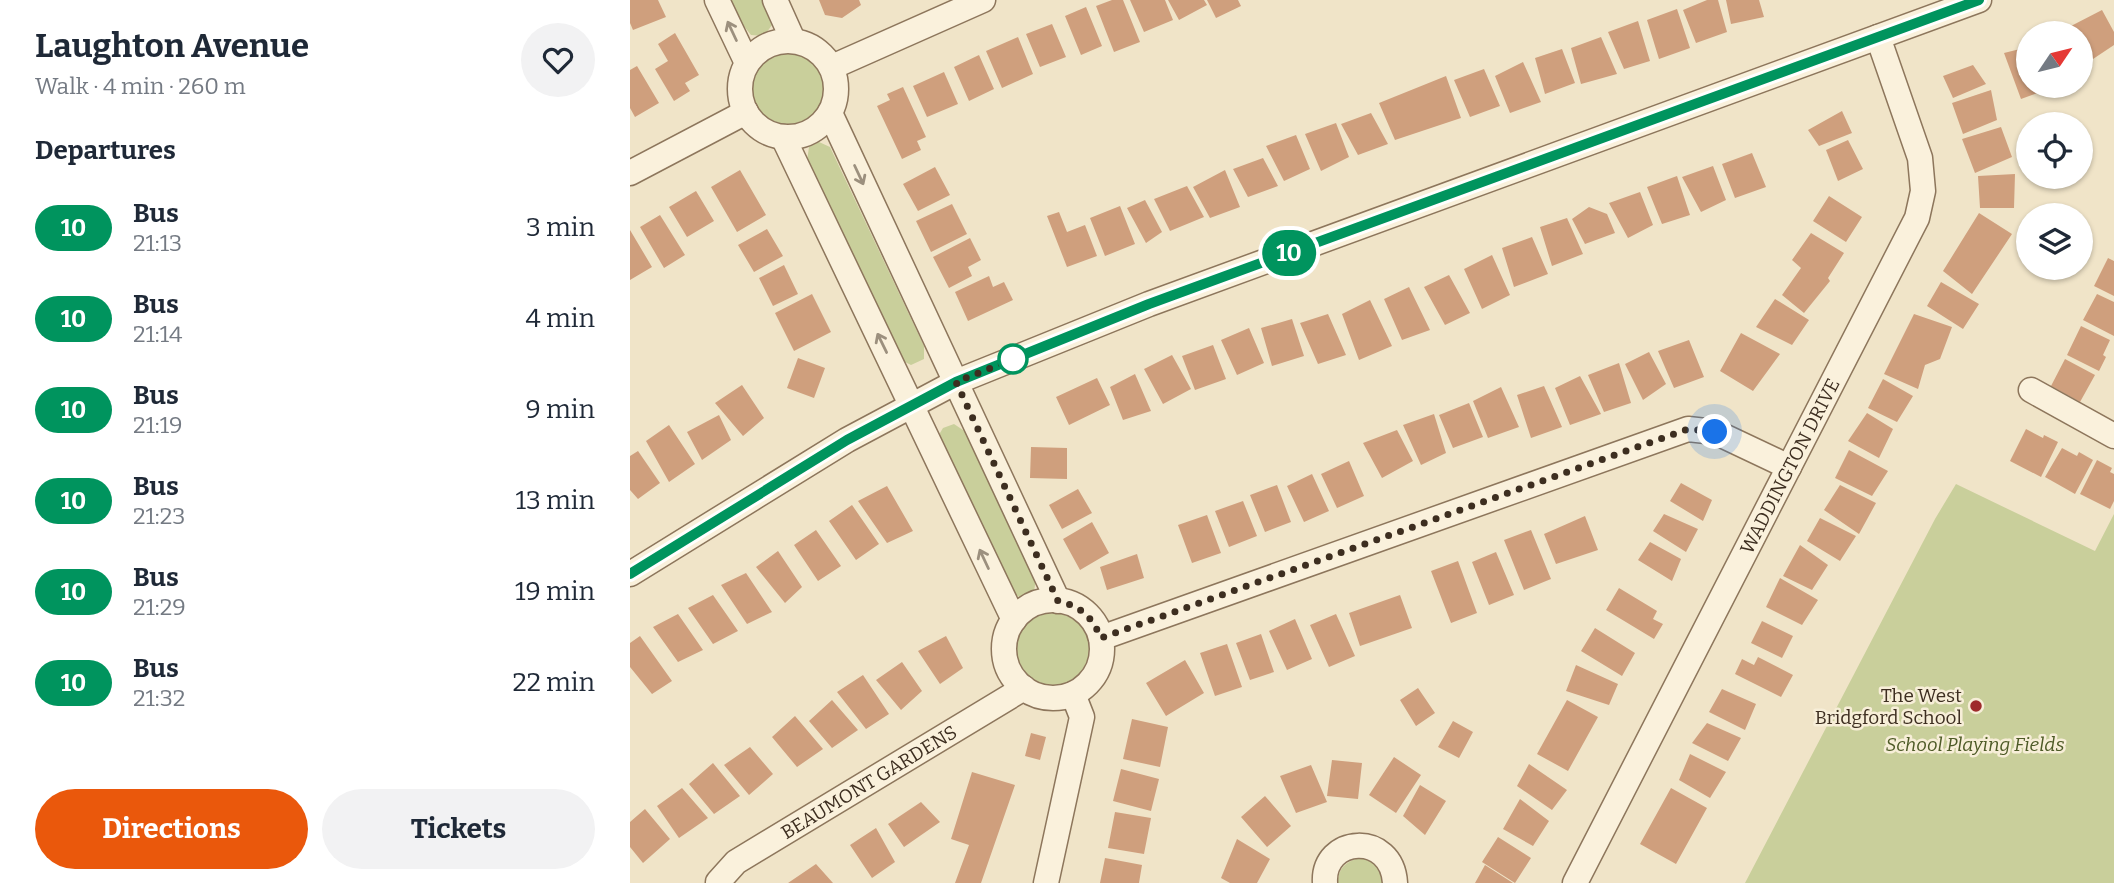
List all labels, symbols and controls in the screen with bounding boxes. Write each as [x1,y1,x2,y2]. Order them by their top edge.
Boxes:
one-way arrow [725,21,738,43]
north arrow [2016,21,2093,98]
map controls [2016,21,2093,280]
button: heart [521,23,595,97]
text: Laughton Avenue [35,26,309,66]
text: Walk · 4 min · 260 m [35,72,246,100]
button: locate [2016,112,2093,189]
text: Departures [35,135,176,166]
one-way arrow [853,164,866,185]
text: Bus [133,198,179,229]
button: layers [2016,203,2093,280]
text: 3 min [526,212,595,243]
text: 10 [61,214,86,242]
text: 21:13 [133,229,182,257]
line badge: 10 [1258,230,1320,276]
text: 10 [1276,239,1302,267]
text: Bus [133,289,179,320]
text: 4 min [526,303,595,334]
text: 10 [61,305,86,333]
text: 21:14 [133,320,182,348]
one-way arrow [874,333,888,354]
unlabelled marker [998,344,1028,374]
street label: WADDINGTON DRIVE [1735,375,1845,558]
text: Bus [133,380,179,411]
text: 9 min [526,394,595,425]
text: 10 [61,396,86,424]
text: 21:19 [133,411,183,439]
your location [1697,414,1732,449]
text: Bus [133,471,179,502]
text: 13 min [515,485,595,516]
text: 10 [61,487,86,515]
text: 21:23 [133,502,185,530]
one-way arrow [977,549,991,570]
text: Bus [133,562,179,593]
text: 19 min [515,576,595,607]
text: 10 [61,578,86,606]
text: 21:29 [133,593,186,621]
text: Bus [133,653,179,684]
text: 22 min [513,667,595,698]
text: 10 [61,669,86,697]
text: 21:32 [133,684,185,712]
place label: The West Bridgford School [1815,684,1962,729]
marker: The West Bridgford School [1968,698,1984,714]
street label: BEAUMONT GARDENS [777,720,961,844]
park label: School Playing Fields [1886,733,2064,756]
button: Directions [35,789,308,869]
button: Tickets [322,789,595,869]

